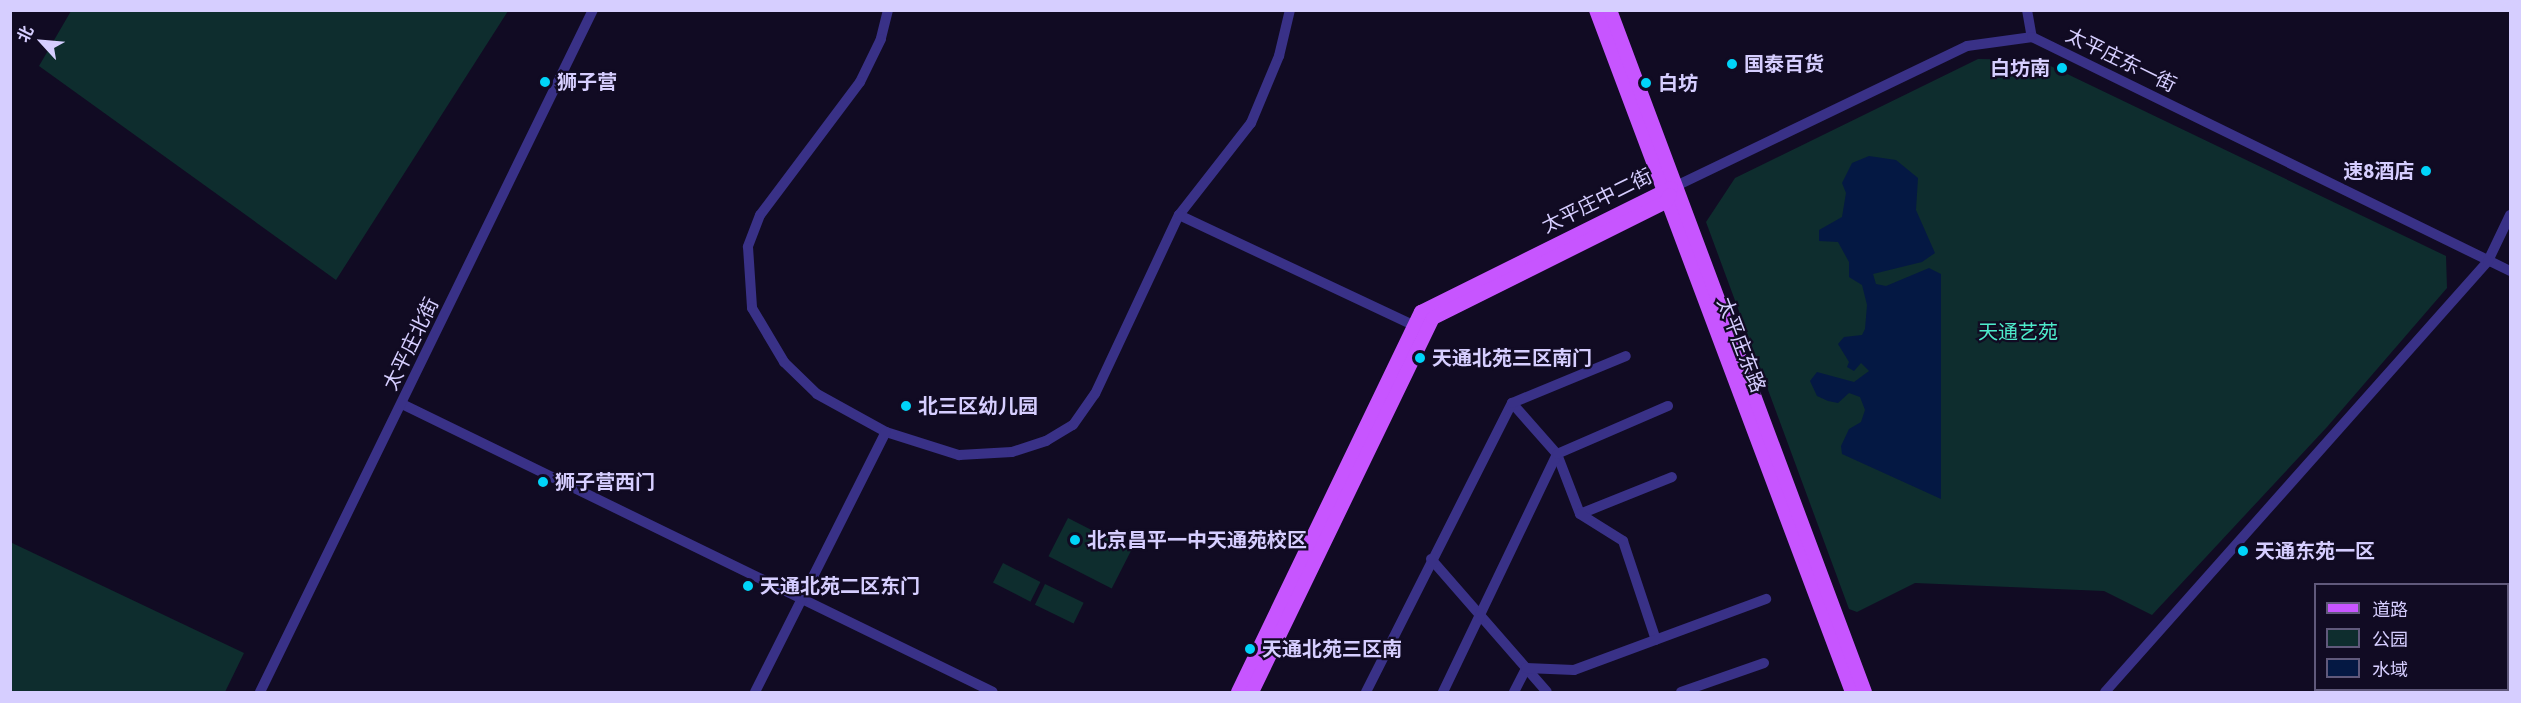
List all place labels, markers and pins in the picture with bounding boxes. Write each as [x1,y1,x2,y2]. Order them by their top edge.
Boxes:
place label: 国泰百货 [1744,52,1824,76]
place label: 白坊南 [1990,56,2050,80]
marker: 国泰百货 [1725,57,1739,71]
marker: 白坊南 [2055,61,2069,75]
place label: 狮子营 [557,70,617,94]
place label: 白坊 [1658,71,1698,95]
marker: 狮子营 [538,75,552,89]
marker: 白坊 [1639,76,1653,90]
place label: 速8酒店 [2343,159,2414,183]
marker: 速8酒店 [2419,164,2433,178]
place label: 天通北苑三区南门 [1432,346,1592,370]
marker: 天通北苑三区南门 [1413,351,1427,365]
place label: 北三区幼儿园 [918,394,1038,418]
marker: 北三区幼儿园 [899,399,913,413]
place label: 狮子营西门 [555,470,655,494]
marker: 狮子营西门 [536,475,550,489]
place label: 北京昌平一中天通苑校区 [1087,528,1307,552]
marker: 北京昌平一中天通苑校区 [1068,533,1082,547]
place label: 天通东苑一区 [2255,539,2375,563]
marker: 天通东苑一区 [2236,544,2250,558]
place label: 天通北苑二区东门 [760,574,920,598]
marker: 天通北苑二区东门 [741,579,755,593]
place label: 天通北苑三区南 [1262,637,1402,661]
marker: 天通北苑三区南 [1243,642,1257,656]

